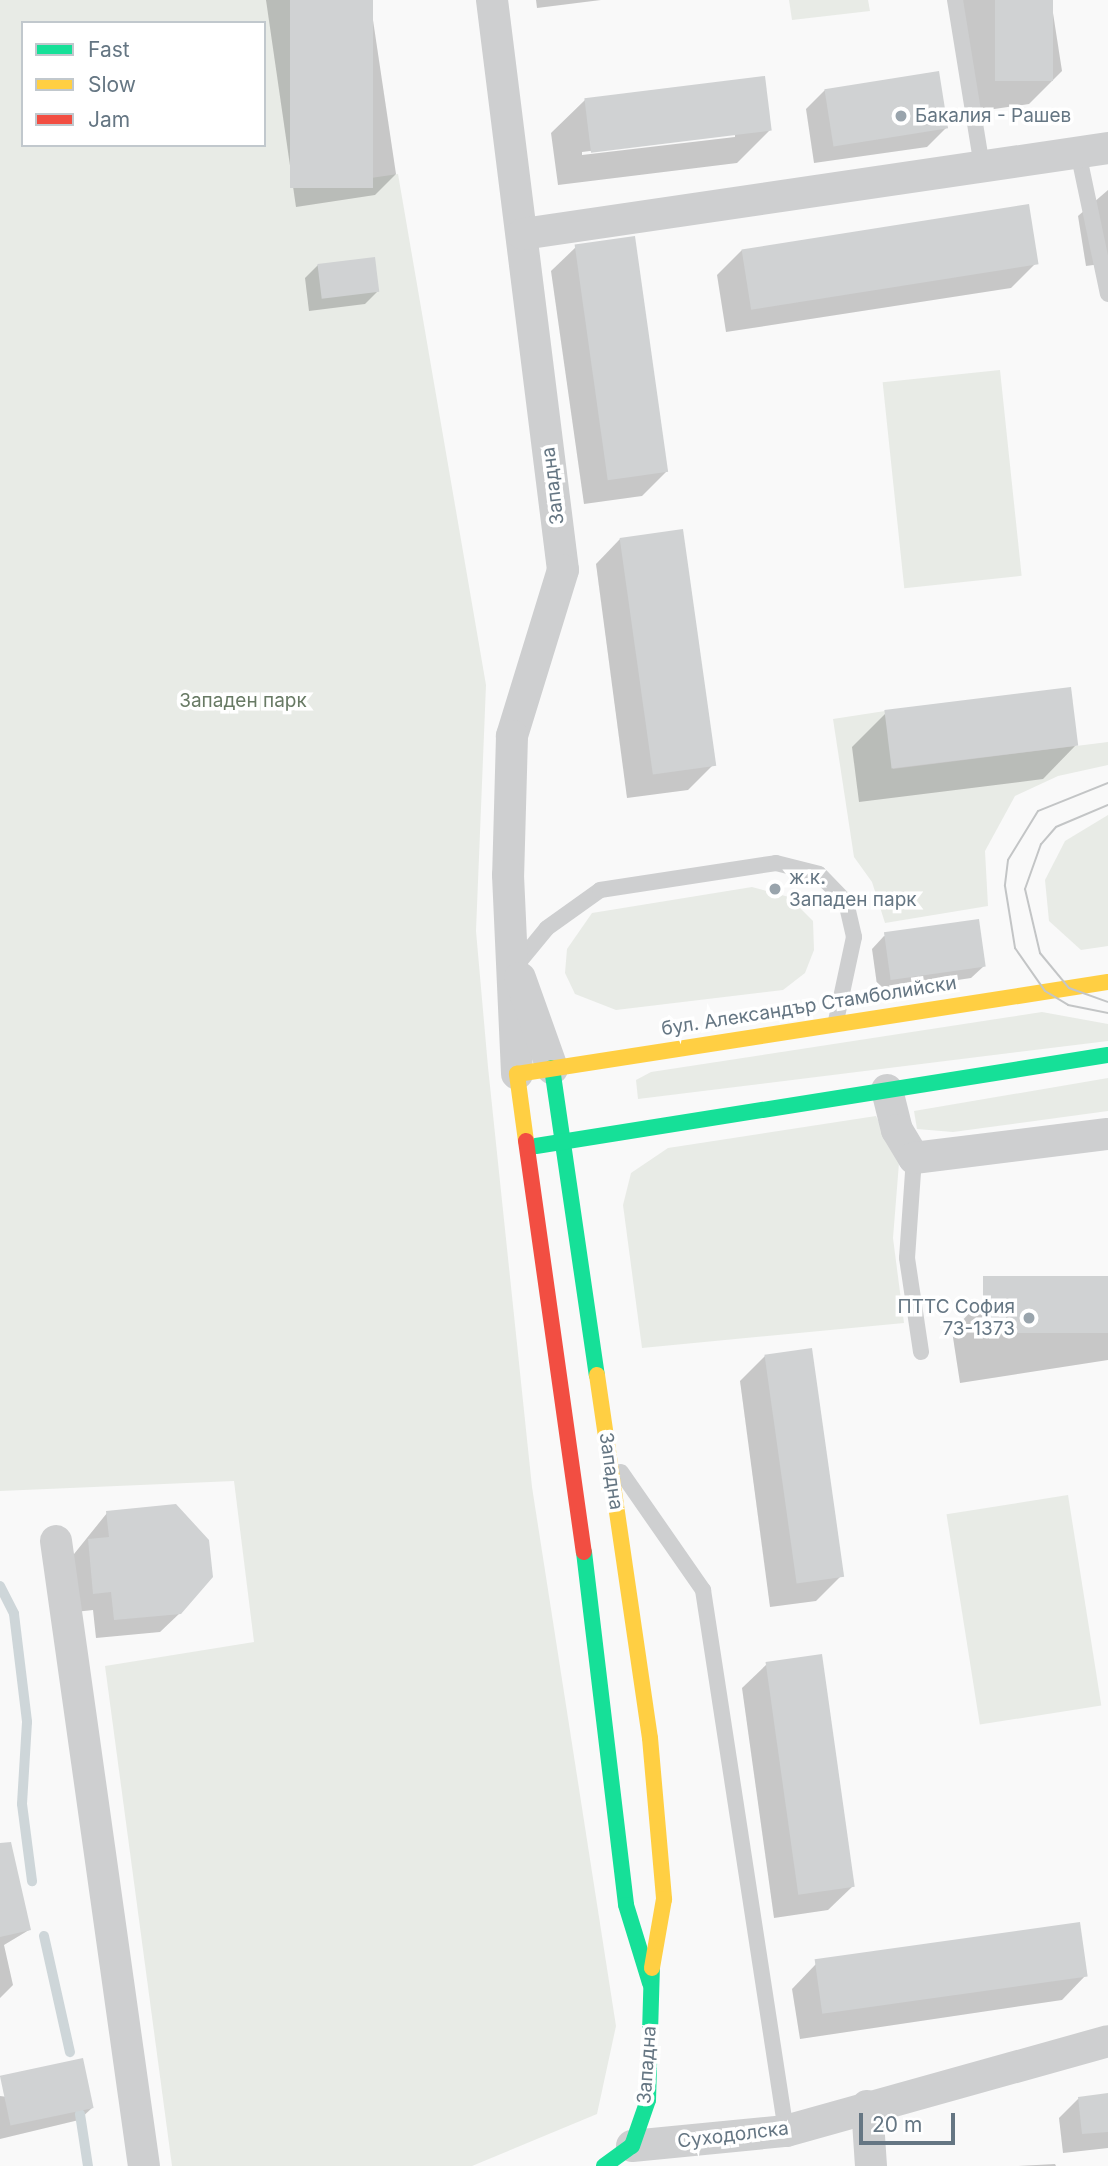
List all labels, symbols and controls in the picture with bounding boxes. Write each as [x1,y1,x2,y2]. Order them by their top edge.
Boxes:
legend [21,21,266,147]
text: Fast [88,37,130,62]
text: Slow [88,72,136,97]
place label: Бакалия - Рашев [915,105,1071,127]
text: Jam [88,107,130,132]
marker: Бакалия - Рашев [893,108,909,124]
street label: Западна [537,446,569,526]
park label: Западен парк [179,690,307,712]
place label: ж.к. Западен парк [789,867,917,911]
marker: ж.к. Западен парк [767,881,783,897]
street label: бул. Александър Стамболийски [660,971,958,1041]
place label: ПТТС София 73-1373 [898,1296,1015,1340]
marker: ПТТС София 73-1373 [1021,1310,1037,1326]
street label: Западна [594,1431,628,1511]
street label: Западна [633,2025,661,2105]
scale bar [863,2100,959,2144]
text: 20 m [872,2112,922,2137]
street label: Суходолска [676,2117,790,2153]

